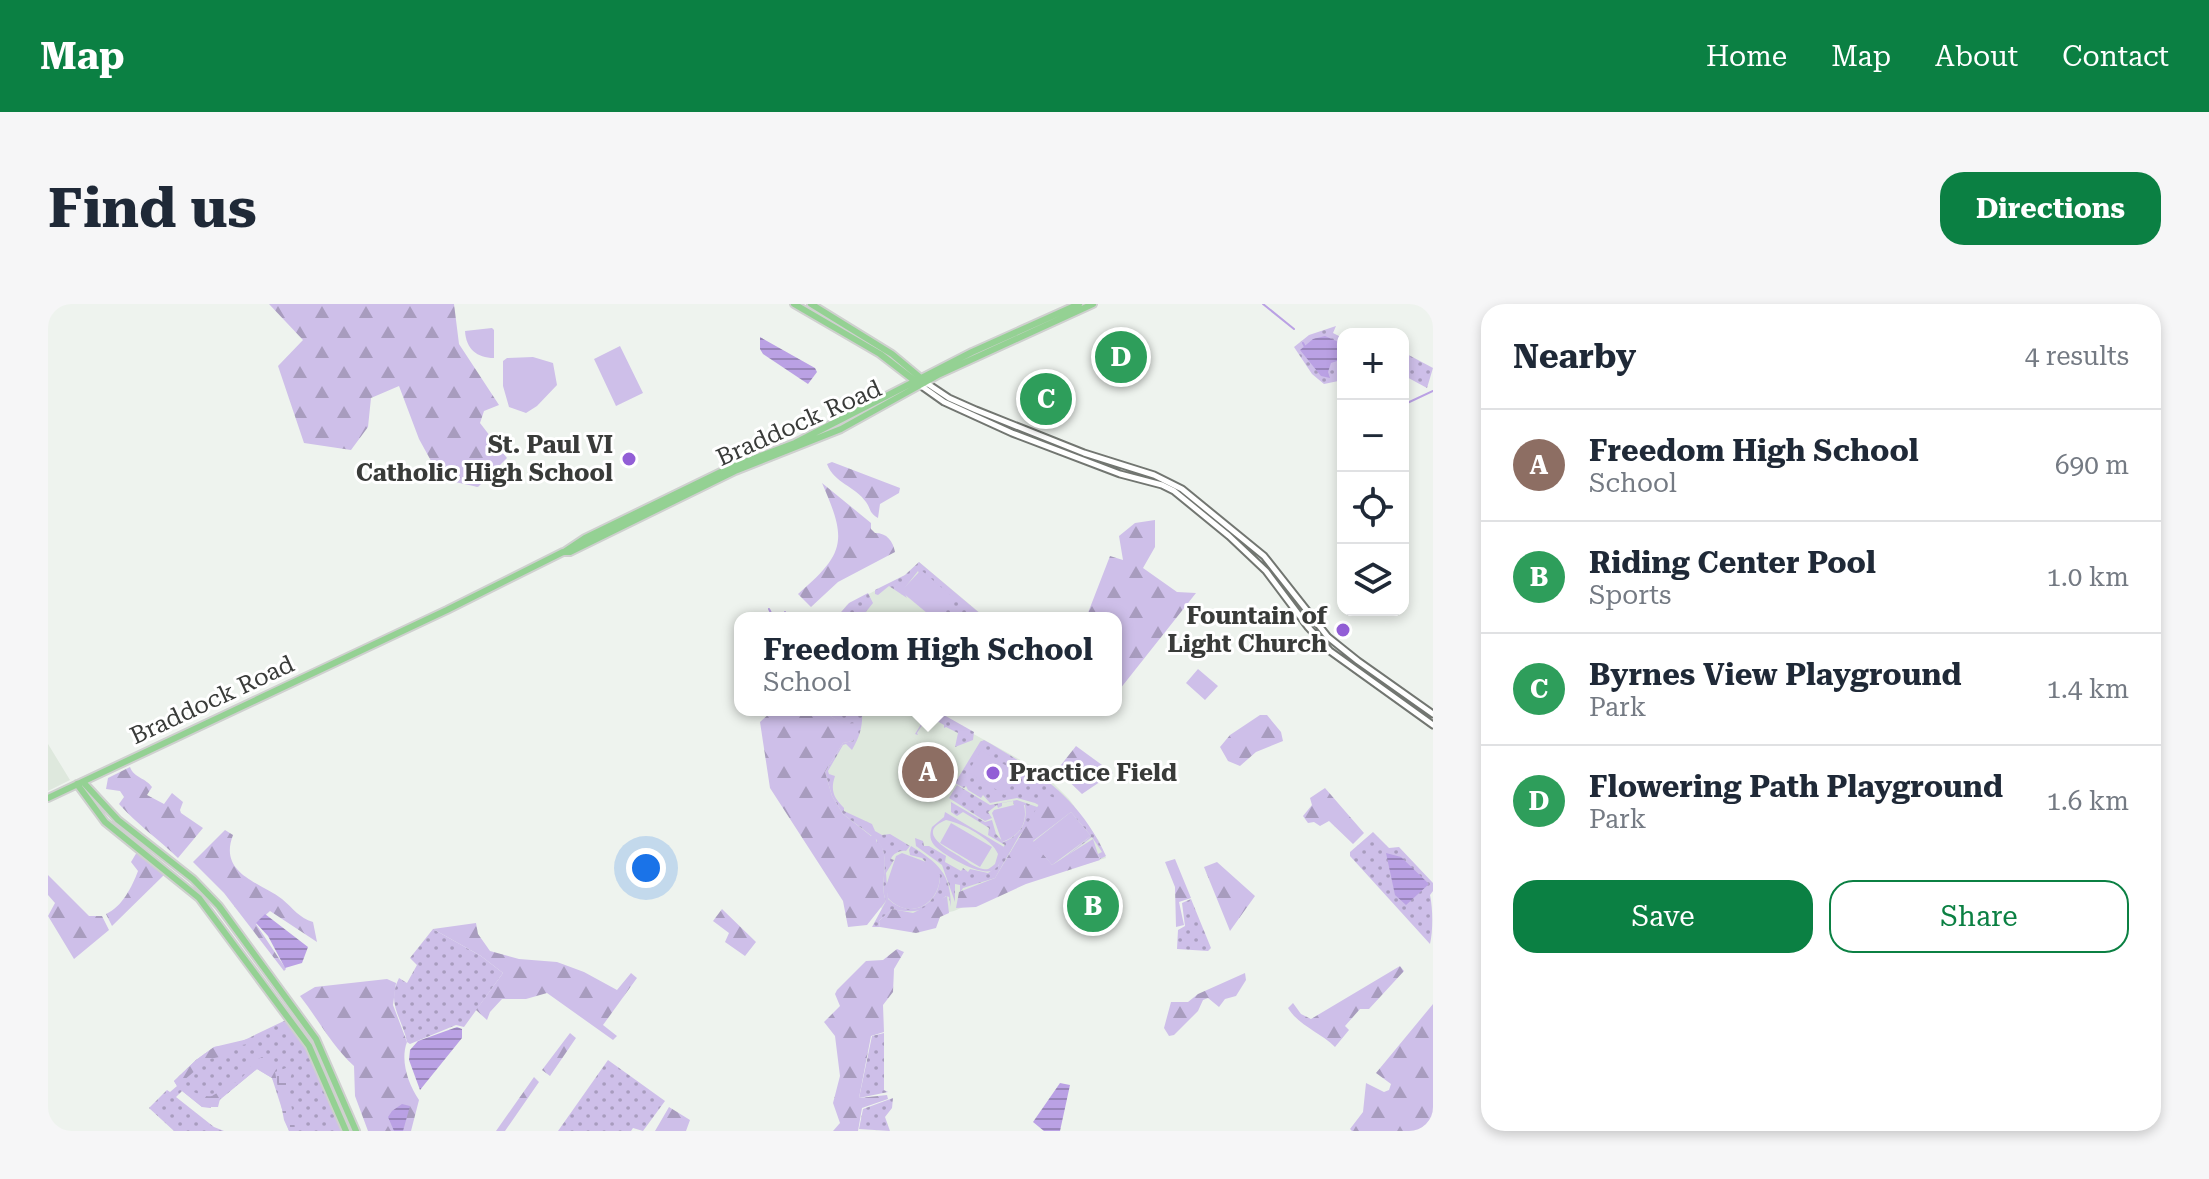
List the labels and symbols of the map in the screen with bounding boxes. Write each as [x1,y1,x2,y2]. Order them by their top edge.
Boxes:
pin: D [1095,327,1147,387]
pin: C [1020,369,1072,429]
street label: Braddock Road [712,374,886,472]
place label: St. Paul VI Catholic High School [356,431,613,487]
marker: St. Paul VI Catholic High School [620,450,638,468]
place label: Fountain of Light Church [1168,602,1328,658]
marker: Fountain of Light Church [1334,621,1352,639]
street label: Braddock Road [126,650,298,750]
pin: A [902,742,954,802]
place label: Practice Field [1009,759,1177,787]
marker: Practice Field [984,764,1002,782]
your location [626,848,666,888]
pin: B [1067,876,1119,936]

